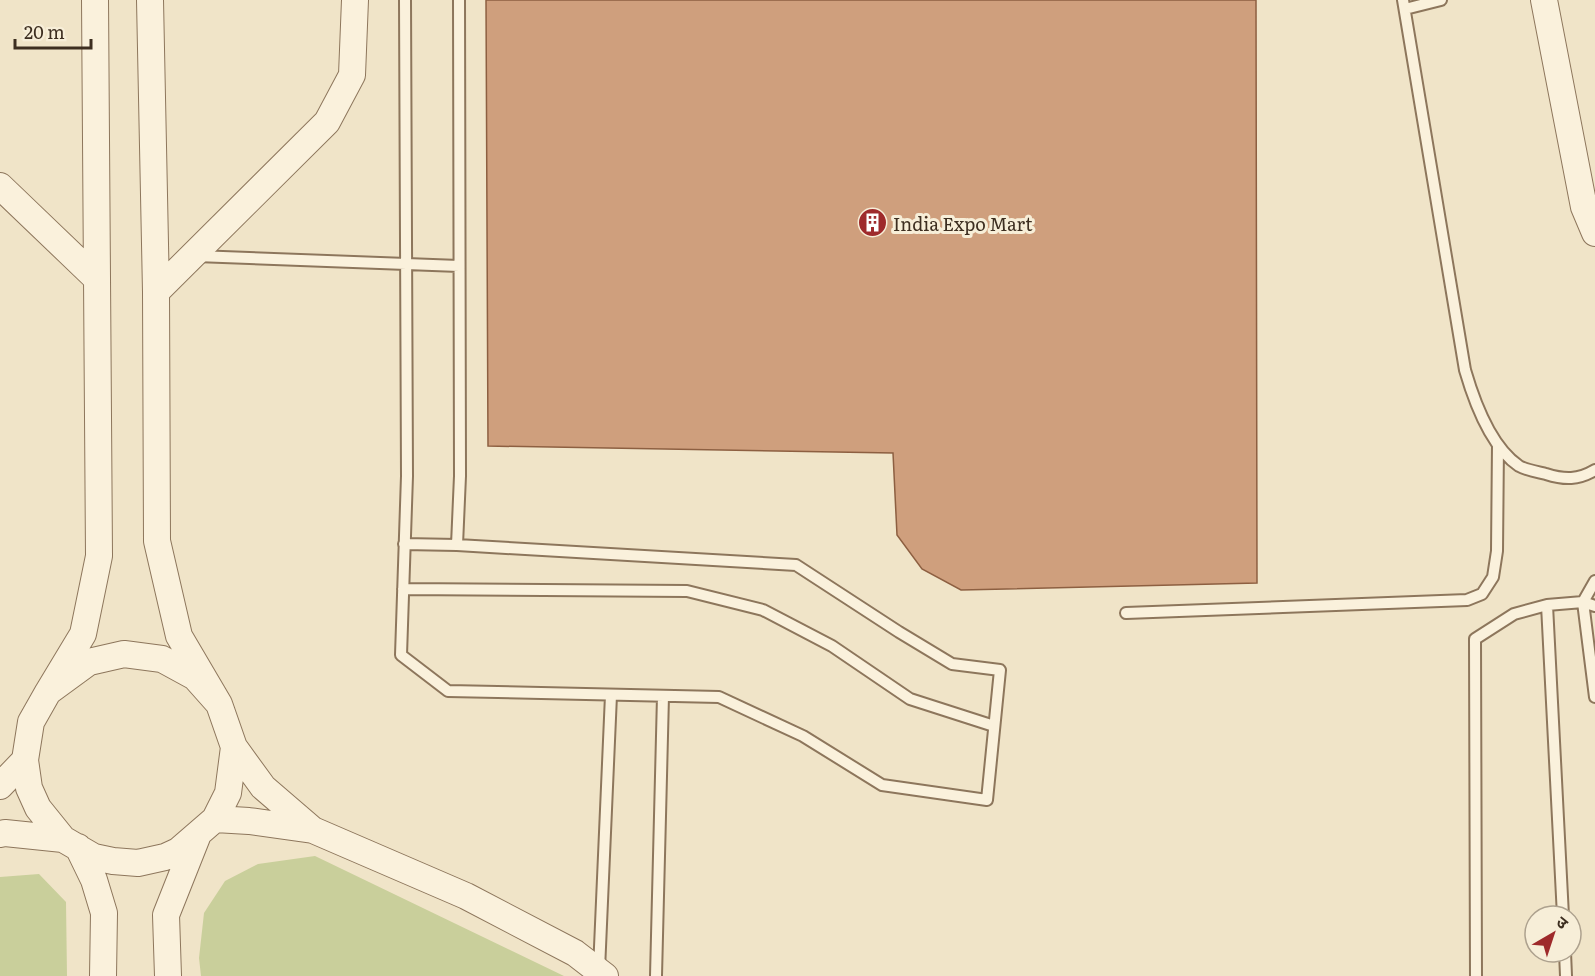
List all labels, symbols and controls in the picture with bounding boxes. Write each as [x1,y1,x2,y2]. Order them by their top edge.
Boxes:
scale bar [15,12,92,50]
text: 20 m [24,18,65,45]
building icon: India Expo Mart [856,207,888,239]
place label: India Expo Mart [893,210,1033,237]
north arrow [1523,904,1583,964]
text: उ [1552,909,1575,934]

